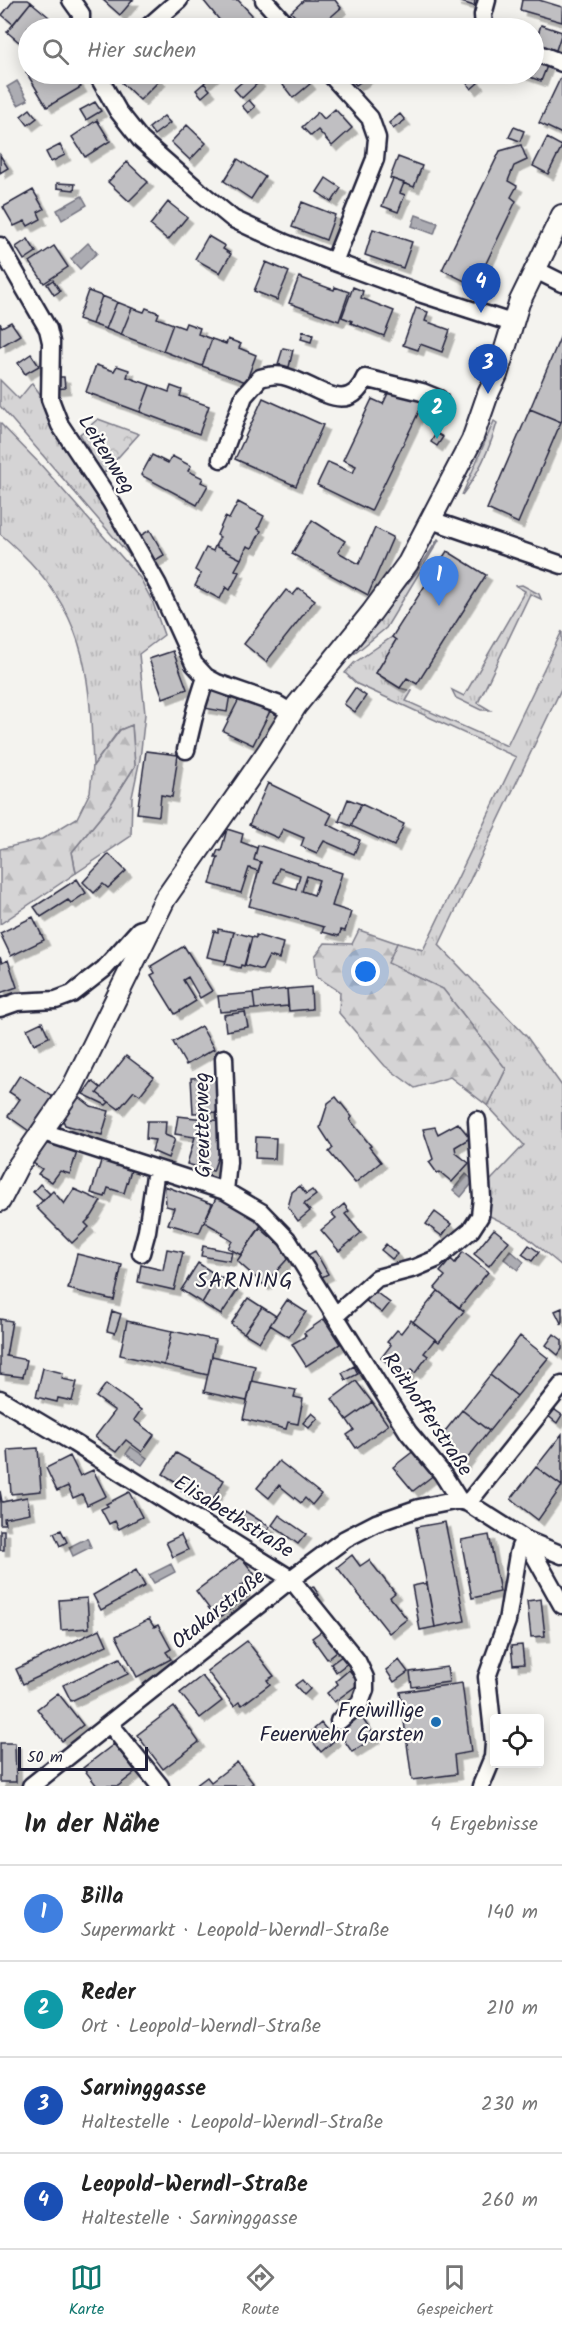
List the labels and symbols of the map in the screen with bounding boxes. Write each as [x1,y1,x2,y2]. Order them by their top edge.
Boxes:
pin: 4 [462,264,500,313]
pin: 3 [468,344,508,394]
pin: 2 [418,390,456,439]
street label: Leitenweg [68,409,143,501]
pin: 1 [420,556,458,606]
your location [351,957,380,986]
street label: Greutterweg [186,1072,221,1178]
district label: SARNING [196,1264,294,1299]
street label: Reithofferstraße [373,1346,481,1484]
street label: Elisabethstraße [166,1467,300,1568]
street label: Otakarstraße [165,1561,274,1659]
place label: Freiwillige Feuerwehr Garsten [260,1695,425,1752]
marker: Freiwillige Feuerwehr Garsten [429,1715,443,1729]
scale bar [18,1744,148,1772]

